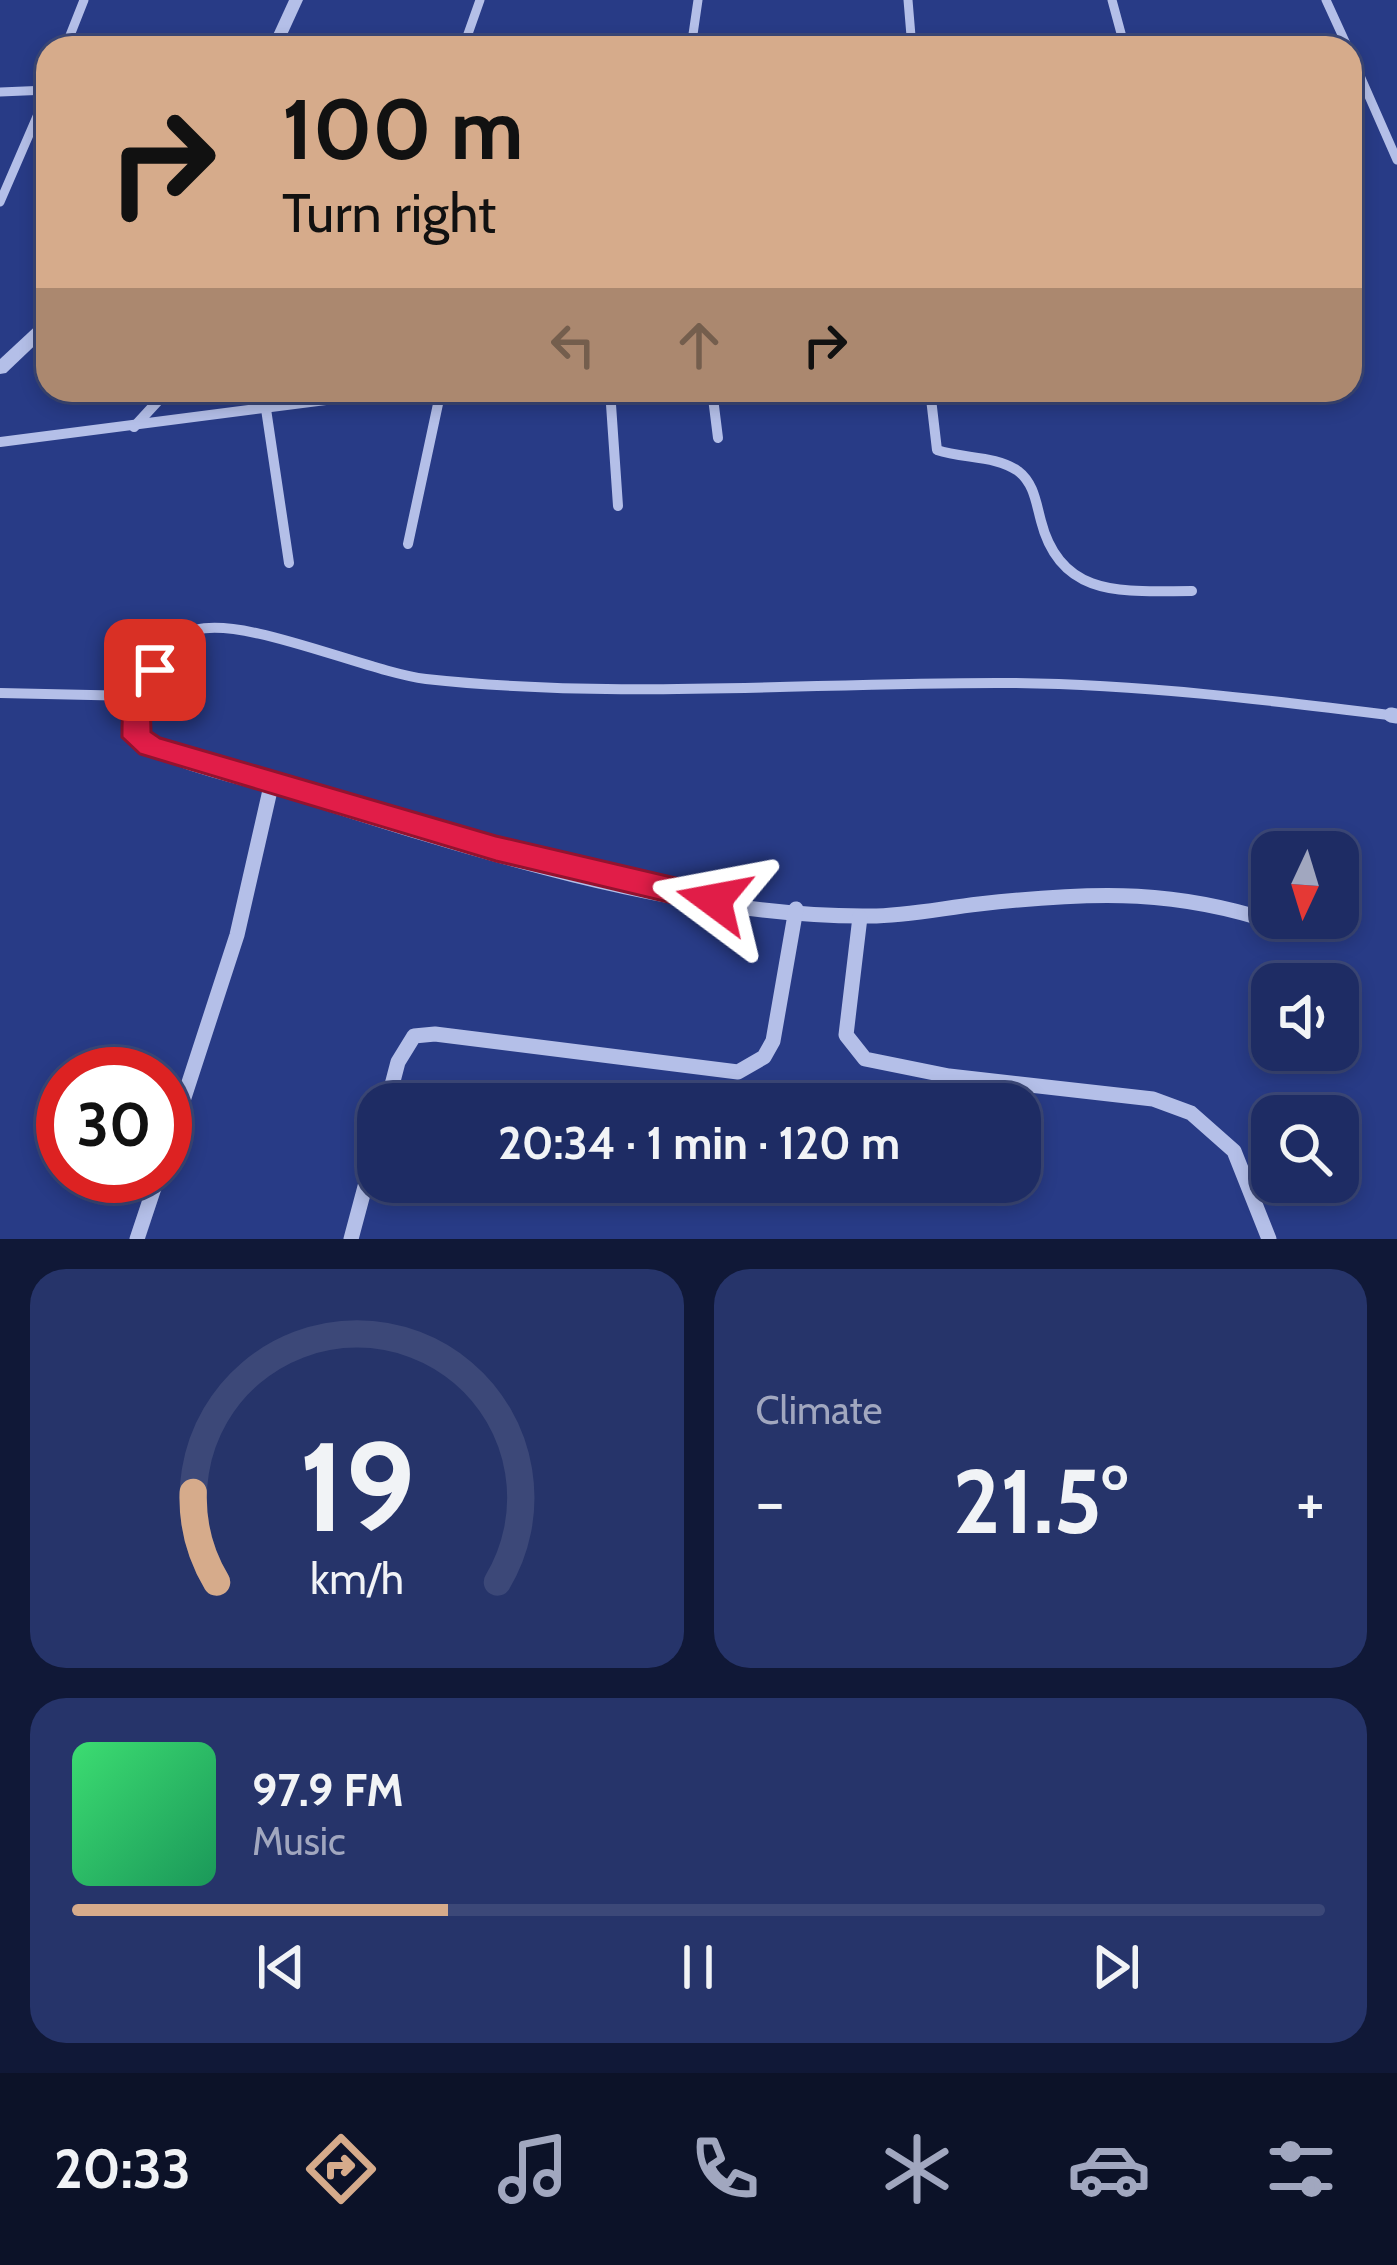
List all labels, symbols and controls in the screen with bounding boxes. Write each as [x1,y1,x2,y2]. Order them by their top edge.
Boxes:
text: 100 m [282,78,524,180]
icon: right [84,84,240,240]
text: Turn right [282,180,496,246]
icon: left [540,312,606,378]
icon: ahead [666,312,732,378]
icon: right [792,312,858,378]
pin [104,619,206,721]
icon: arrive [122,637,188,703]
north arrow [1251,831,1359,939]
map controls [1251,831,1359,1203]
position arrow [651,837,777,963]
button: sound [1251,963,1359,1071]
speed limit sign: 30 [36,1047,192,1203]
button: search [1251,1095,1359,1203]
text: 20:34 · 1 min · 120 m [498,1116,900,1170]
text: Climate [756,1386,882,1434]
text: 19 [299,1411,415,1562]
text: 21.5° [953,1446,1128,1556]
text: − [756,1461,785,1542]
text: + [1296,1461,1325,1542]
text: km/h [310,1552,404,1604]
text: 97.9 FM [252,1763,404,1817]
text: Music [252,1817,346,1865]
icon: previous [248,1934,314,2000]
icon: pause [665,1934,731,2000]
icon: next [1083,1934,1149,2000]
icon: directions [299,2127,383,2211]
icon: music [491,2127,575,2211]
icon: phone [683,2127,767,2211]
icon: climate [875,2127,959,2211]
icon: car [1067,2127,1151,2211]
icon: filters [1259,2127,1343,2211]
text: 20:33 [54,2136,191,2202]

